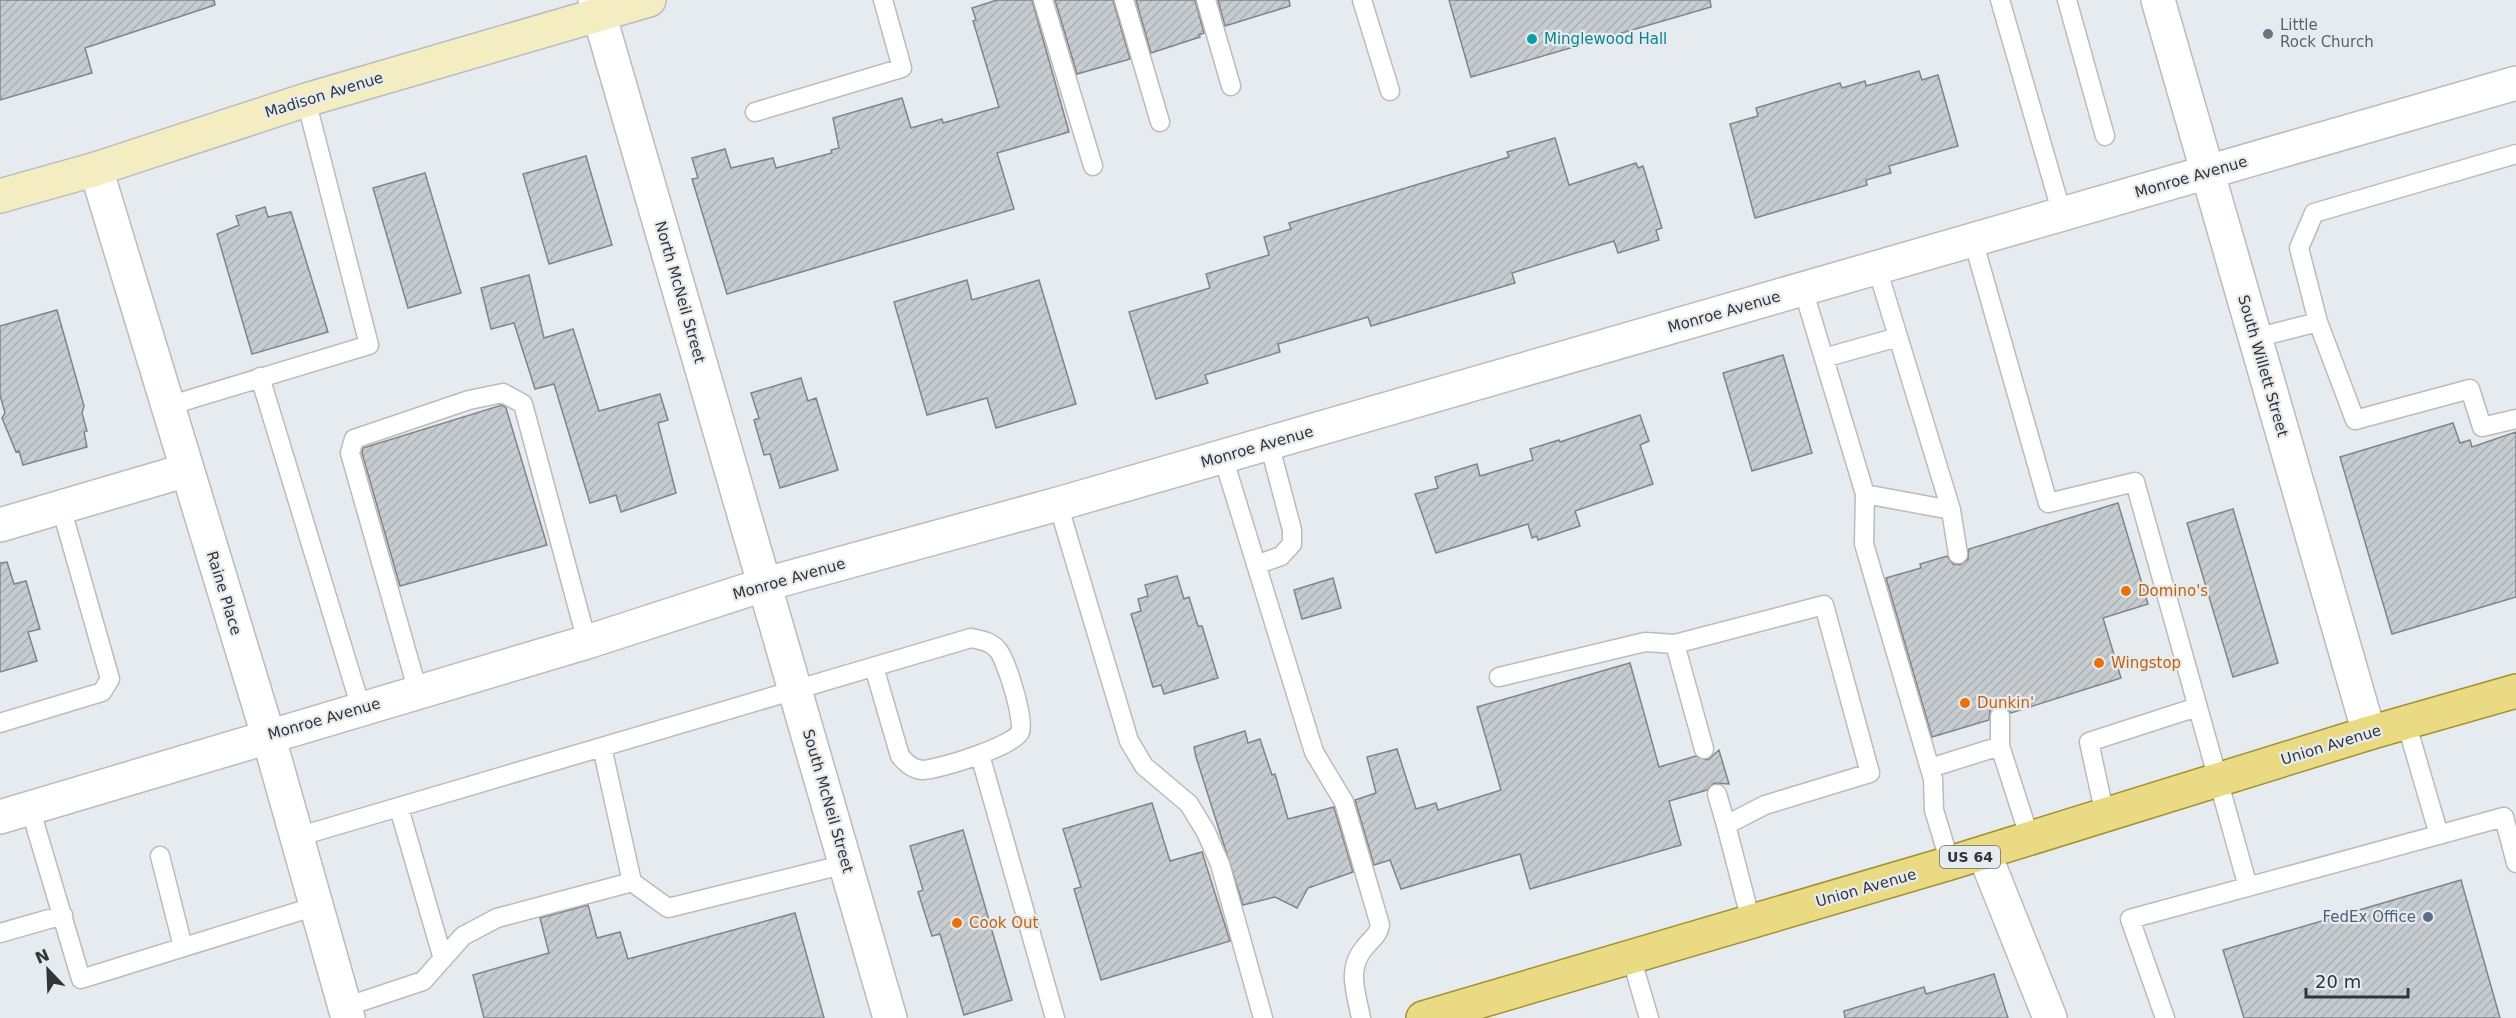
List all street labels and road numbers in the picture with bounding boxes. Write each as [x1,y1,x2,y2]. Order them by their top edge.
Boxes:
street label: Madison Avenue [263,68,385,122]
street label: Monroe Avenue [2133,152,2249,202]
street label: North McNeil Street [651,219,709,365]
street label: Monroe Avenue [1666,287,1782,337]
street label: South Willett Street [2234,293,2292,439]
street label: Monroe Avenue [1199,422,1315,472]
street label: Raine Place [203,549,245,637]
street label: Monroe Avenue [731,554,847,604]
street label: Monroe Avenue [266,694,382,744]
street label: Union Avenue [2279,721,2383,769]
street label: South McNeil Street [799,727,857,875]
road number: US 64 [1940,846,2000,868]
street label: Union Avenue [1814,865,1918,911]

